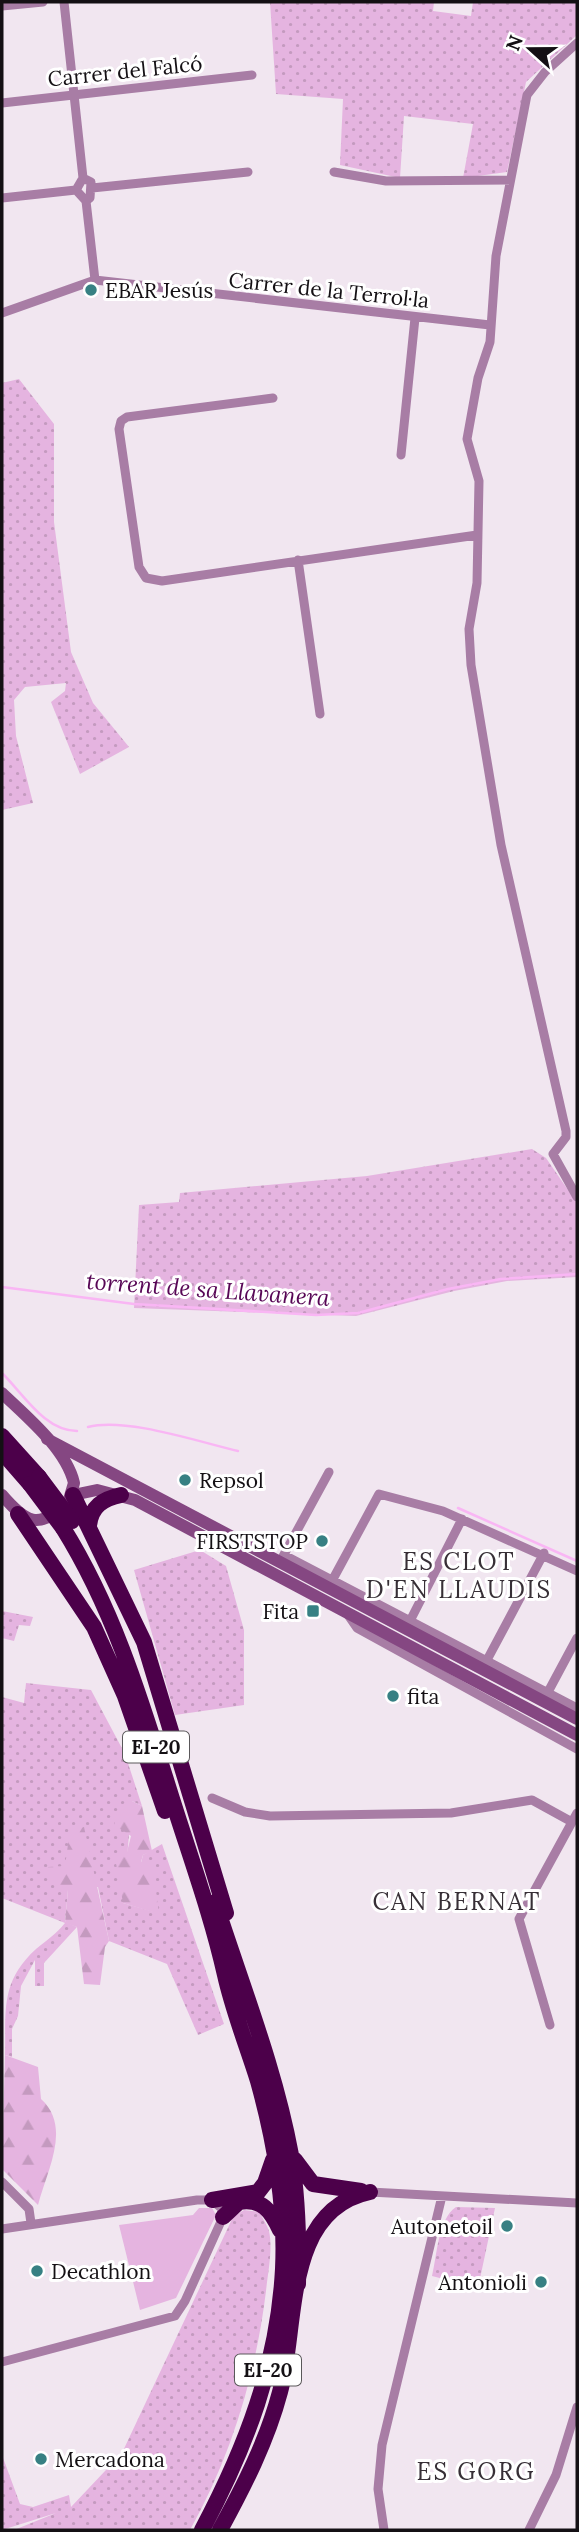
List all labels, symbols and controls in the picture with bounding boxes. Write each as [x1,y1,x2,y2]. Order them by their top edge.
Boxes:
north arrow [495,14,565,84]
text: N [500,31,528,54]
street label: Carrer del Falcó [46,49,204,93]
street label: Carrer de la Terrol·la [227,266,431,314]
place label: EBAR Jesús [105,277,213,304]
marker: EBAR Jesús [83,282,99,298]
water label: torrent de sa Llavanera [85,1266,331,1312]
place label: Repsol [199,1467,264,1494]
marker: Repsol [177,1472,193,1488]
place label: FIRSTSTOP [196,1528,308,1555]
marker: FIRSTSTOP [314,1533,330,1549]
district label: ES CLOT D'EN LLAUDIS [366,1546,552,1605]
place label: Fita [262,1598,299,1625]
marker: Fita [305,1603,321,1619]
place label: fita [407,1683,440,1710]
marker: fita [385,1688,401,1704]
road number: EI-20 [123,1732,189,1763]
district label: CAN BERNAT [373,1886,541,1917]
place label: Autonetoil [390,2213,493,2240]
marker: Autonetoil [499,2218,515,2234]
place label: Decathlon [51,2258,151,2285]
marker: Decathlon [29,2263,45,2279]
place label: Antonioli [437,2269,527,2296]
marker: Antonioli [533,2274,549,2290]
road number: EI-20 [235,2354,301,2386]
place label: Mercadona [55,2446,165,2473]
marker: Mercadona [33,2451,49,2467]
district label: ES GORG [417,2456,536,2487]

